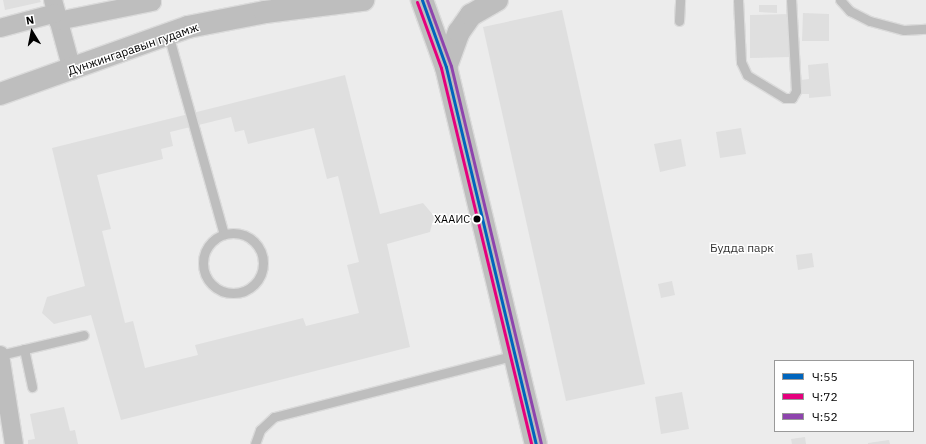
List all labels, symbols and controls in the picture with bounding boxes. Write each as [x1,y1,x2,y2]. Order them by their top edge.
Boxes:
north arrow [12,12,52,52]
text: N [25,13,35,28]
street label: Дүнжингаравын гудамж [66,20,200,78]
place label: ХААИС [434,212,470,226]
marker: ХААИС [472,214,482,224]
park label: Будда парк [710,241,774,255]
legend [774,360,914,432]
text: Ч:55 [812,369,838,384]
text: Ч:72 [812,389,838,404]
text: Ч:52 [812,409,838,424]

